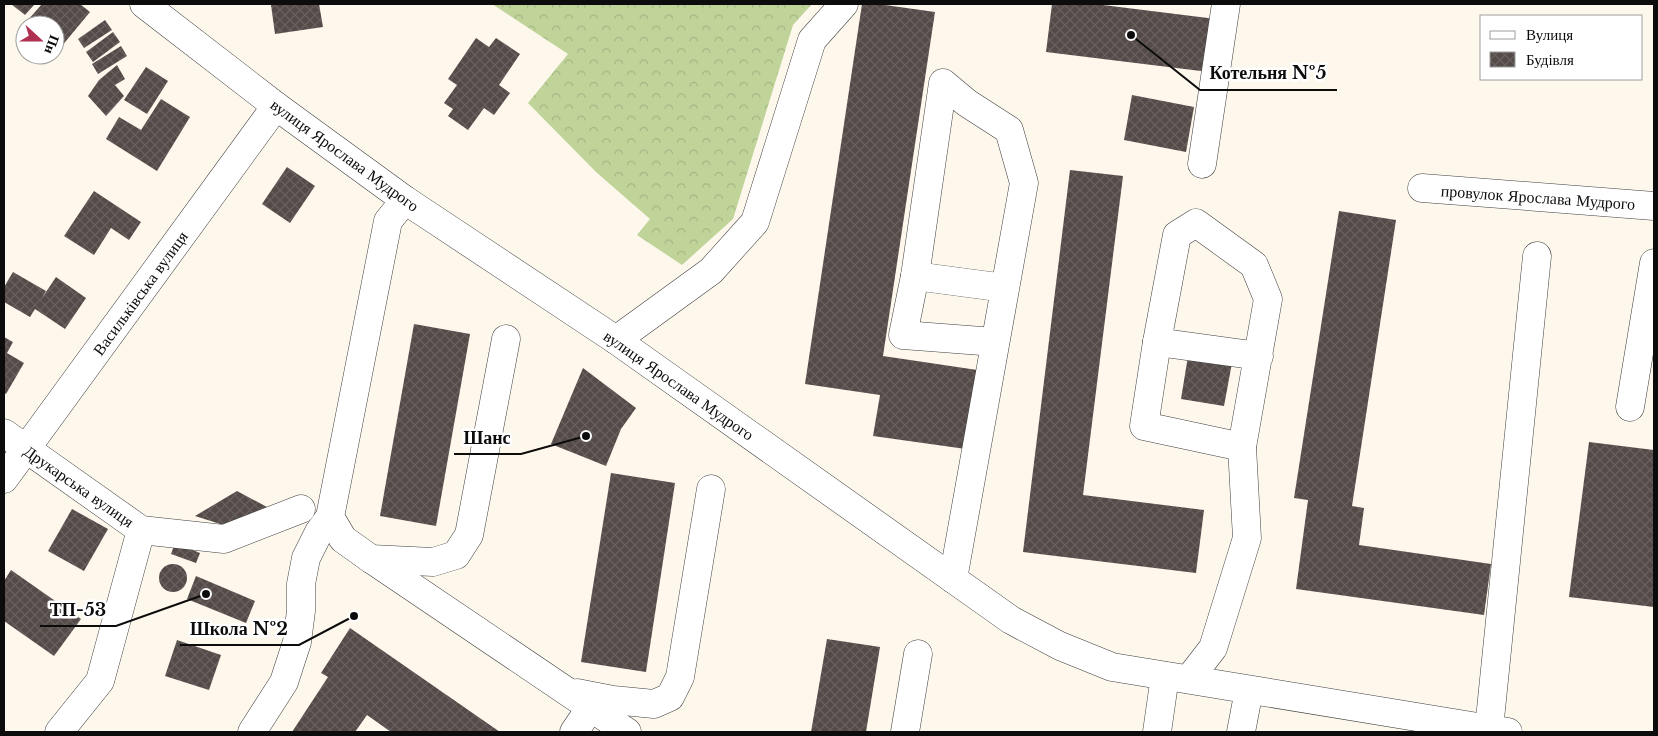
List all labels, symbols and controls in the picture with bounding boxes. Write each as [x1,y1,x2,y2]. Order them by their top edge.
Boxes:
north arrow [15,15,65,65]
legend [1480,15,1643,80]
text: Вулиця [1526,25,1573,44]
text: Пн [40,33,64,57]
text: Будівля [1526,50,1574,69]
callout: Котельня №5 [1200,57,1337,90]
text: Котельня №5 [1210,62,1326,84]
street label: вулиця Ярослава Мудрого [267,94,423,216]
street label: провулок Ярослава Мудрого [1440,180,1636,214]
street label: Васильківська вулиця [88,226,192,359]
street label: вулиця Ярослава Мудрого [600,326,758,444]
callout: Шанс [454,421,521,454]
text: Шанс [463,427,511,449]
street label: Друкарська вулиця [20,441,138,532]
callout: ТП-53 [40,593,116,626]
text: ТП-53 [50,599,106,621]
callout: Школа №2 [180,612,299,645]
text: Школа №2 [190,618,288,640]

